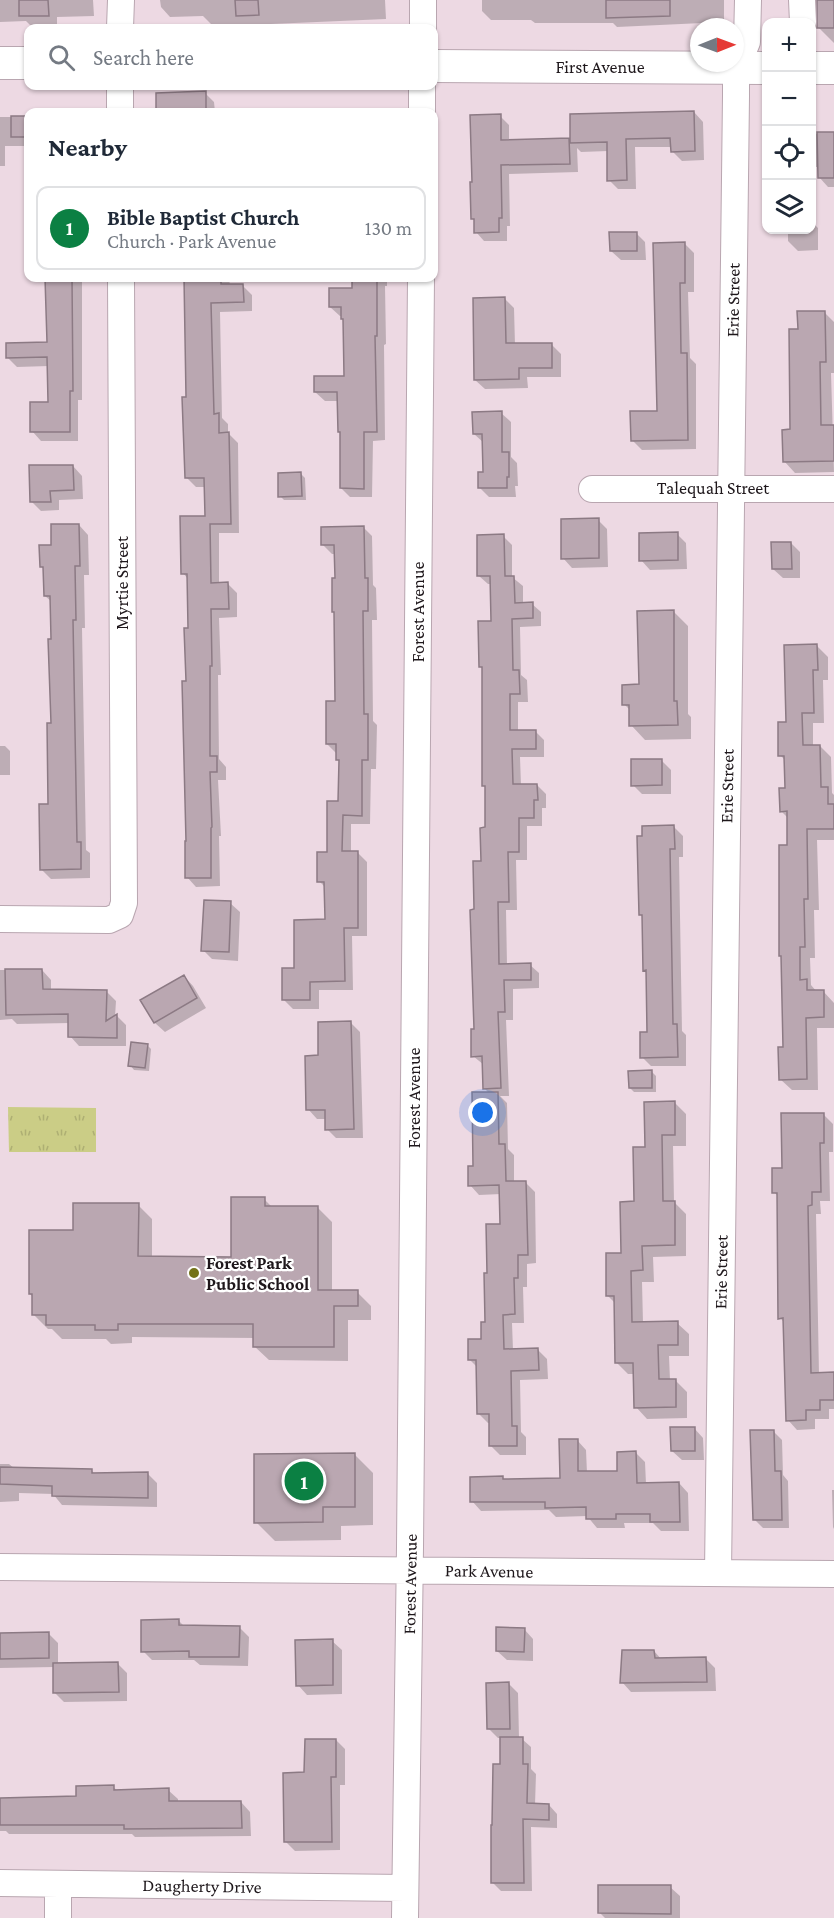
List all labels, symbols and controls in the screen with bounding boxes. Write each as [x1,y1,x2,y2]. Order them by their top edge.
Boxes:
north arrow [690,18,744,72]
map controls [762,18,816,234]
button: + [762,18,816,72]
search box [24,24,438,90]
icon: search [45,41,78,74]
text: Search here [93,45,194,70]
street label: First Avenue [555,57,645,77]
button: − [762,72,816,126]
button: locate [762,126,816,180]
text: Nearby [48,133,127,162]
button: layers [762,180,816,234]
text: Bible Baptist Church [107,205,299,230]
text: 1 [66,217,73,239]
text: 130 m [365,217,412,239]
text: Church · Park Avenue [107,230,276,252]
street label: Erie Street [722,262,744,337]
street label: Talequah Street [657,478,770,498]
street label: Myrtie Street [112,535,132,630]
street label: Forest Avenue [408,562,428,662]
street label: Erie Street [716,748,738,823]
street label: Forest Avenue [404,1048,424,1148]
your location [468,1098,497,1127]
street label: Erie Street [710,1234,732,1309]
place label: Forest Park Public School [206,1253,309,1294]
marker: Forest Park Public School [187,1266,201,1280]
pin: 1 [284,1458,324,1504]
street label: Forest Avenue [399,1533,421,1635]
street label: Park Avenue [445,1560,533,1582]
street label: Daugherty Drive [142,1875,262,1897]

